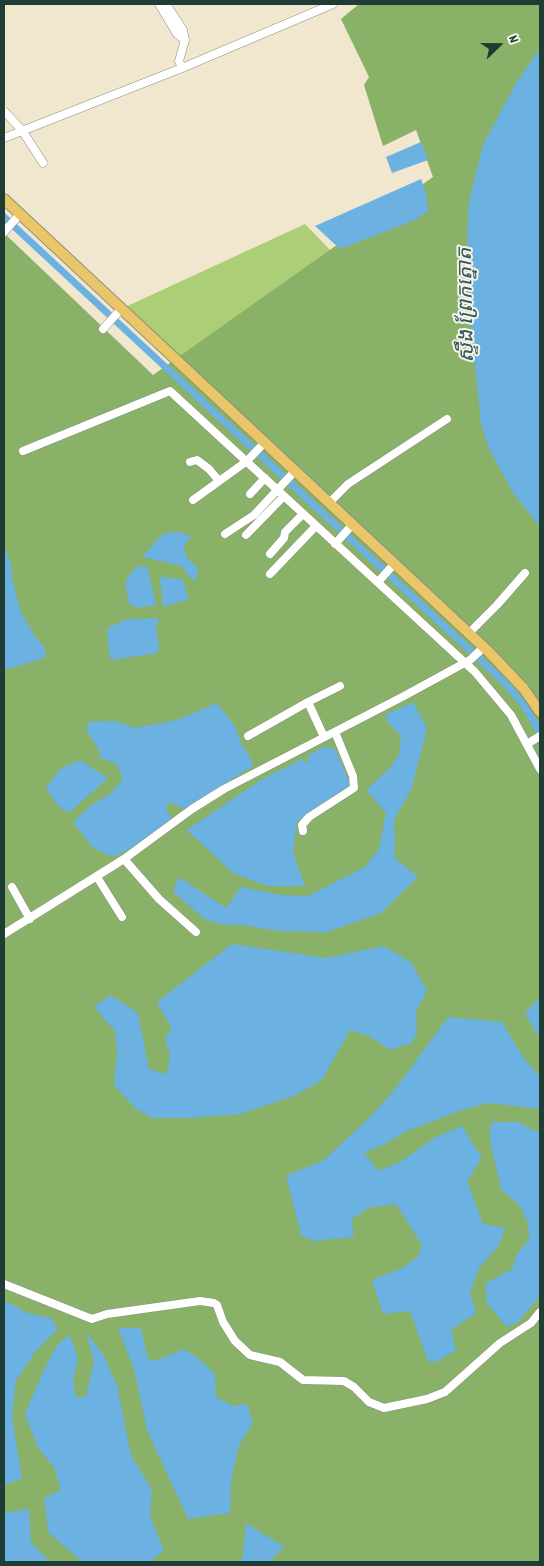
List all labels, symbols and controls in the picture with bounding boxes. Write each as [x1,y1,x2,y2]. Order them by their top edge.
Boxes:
north arrow [474,20,524,70]
text: N [502,32,523,46]
water label: ស្ទឹង ព្រែកត្នោត [455,247,483,363]

